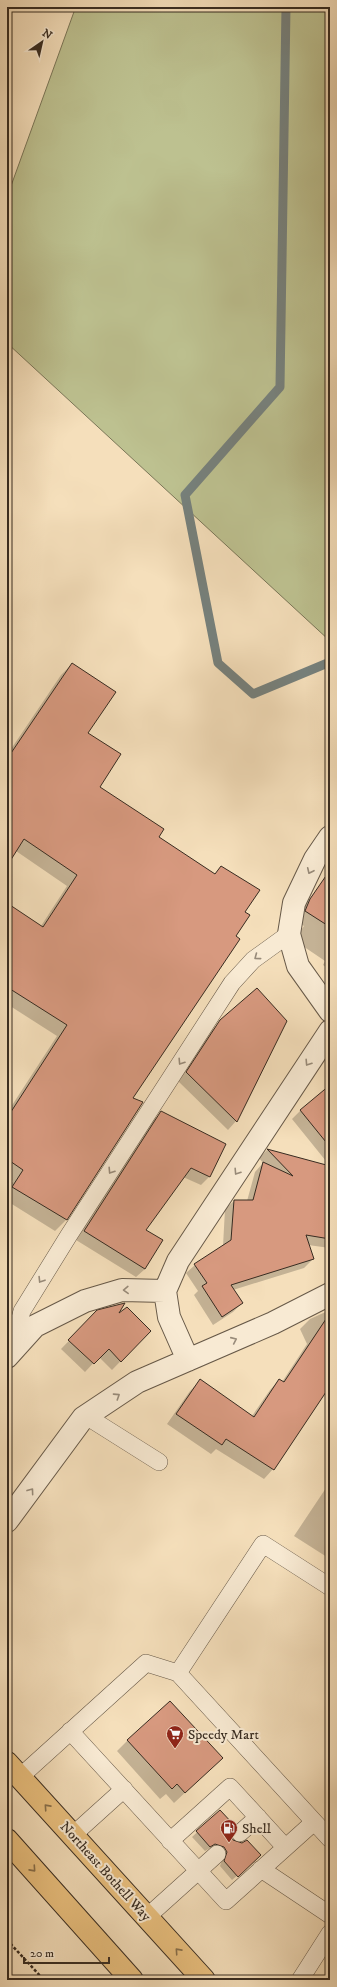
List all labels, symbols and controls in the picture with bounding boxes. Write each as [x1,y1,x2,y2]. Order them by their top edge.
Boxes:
north arrow [22,22,62,62]
text: N [39,26,55,43]
one-way arrow [307,866,315,874]
one-way arrow [255,952,262,959]
one-way arrow [179,1058,186,1065]
one-way arrow [305,1059,313,1066]
one-way arrow [108,1167,115,1174]
one-way arrow [234,1168,242,1175]
one-way arrow [38,1276,45,1283]
one-way arrow [123,1286,129,1294]
one-way arrow [230,1336,237,1344]
one-way arrow [113,1393,120,1400]
one-way arrow [26,1488,33,1495]
supermarket icon: Speedy Mart [165,1724,185,1749]
place label: Speedy Mart [188,1726,259,1744]
one-way arrow [44,1804,51,1811]
street label: Northeast Bothell Way [56,1818,155,1926]
fuel station icon: Shell [219,1818,239,1843]
place label: Shell [242,1820,272,1838]
one-way arrow [28,1864,36,1872]
scale bar [24,1939,109,1965]
text: 20 m [30,1946,54,1961]
one-way arrow [175,1948,183,1956]

